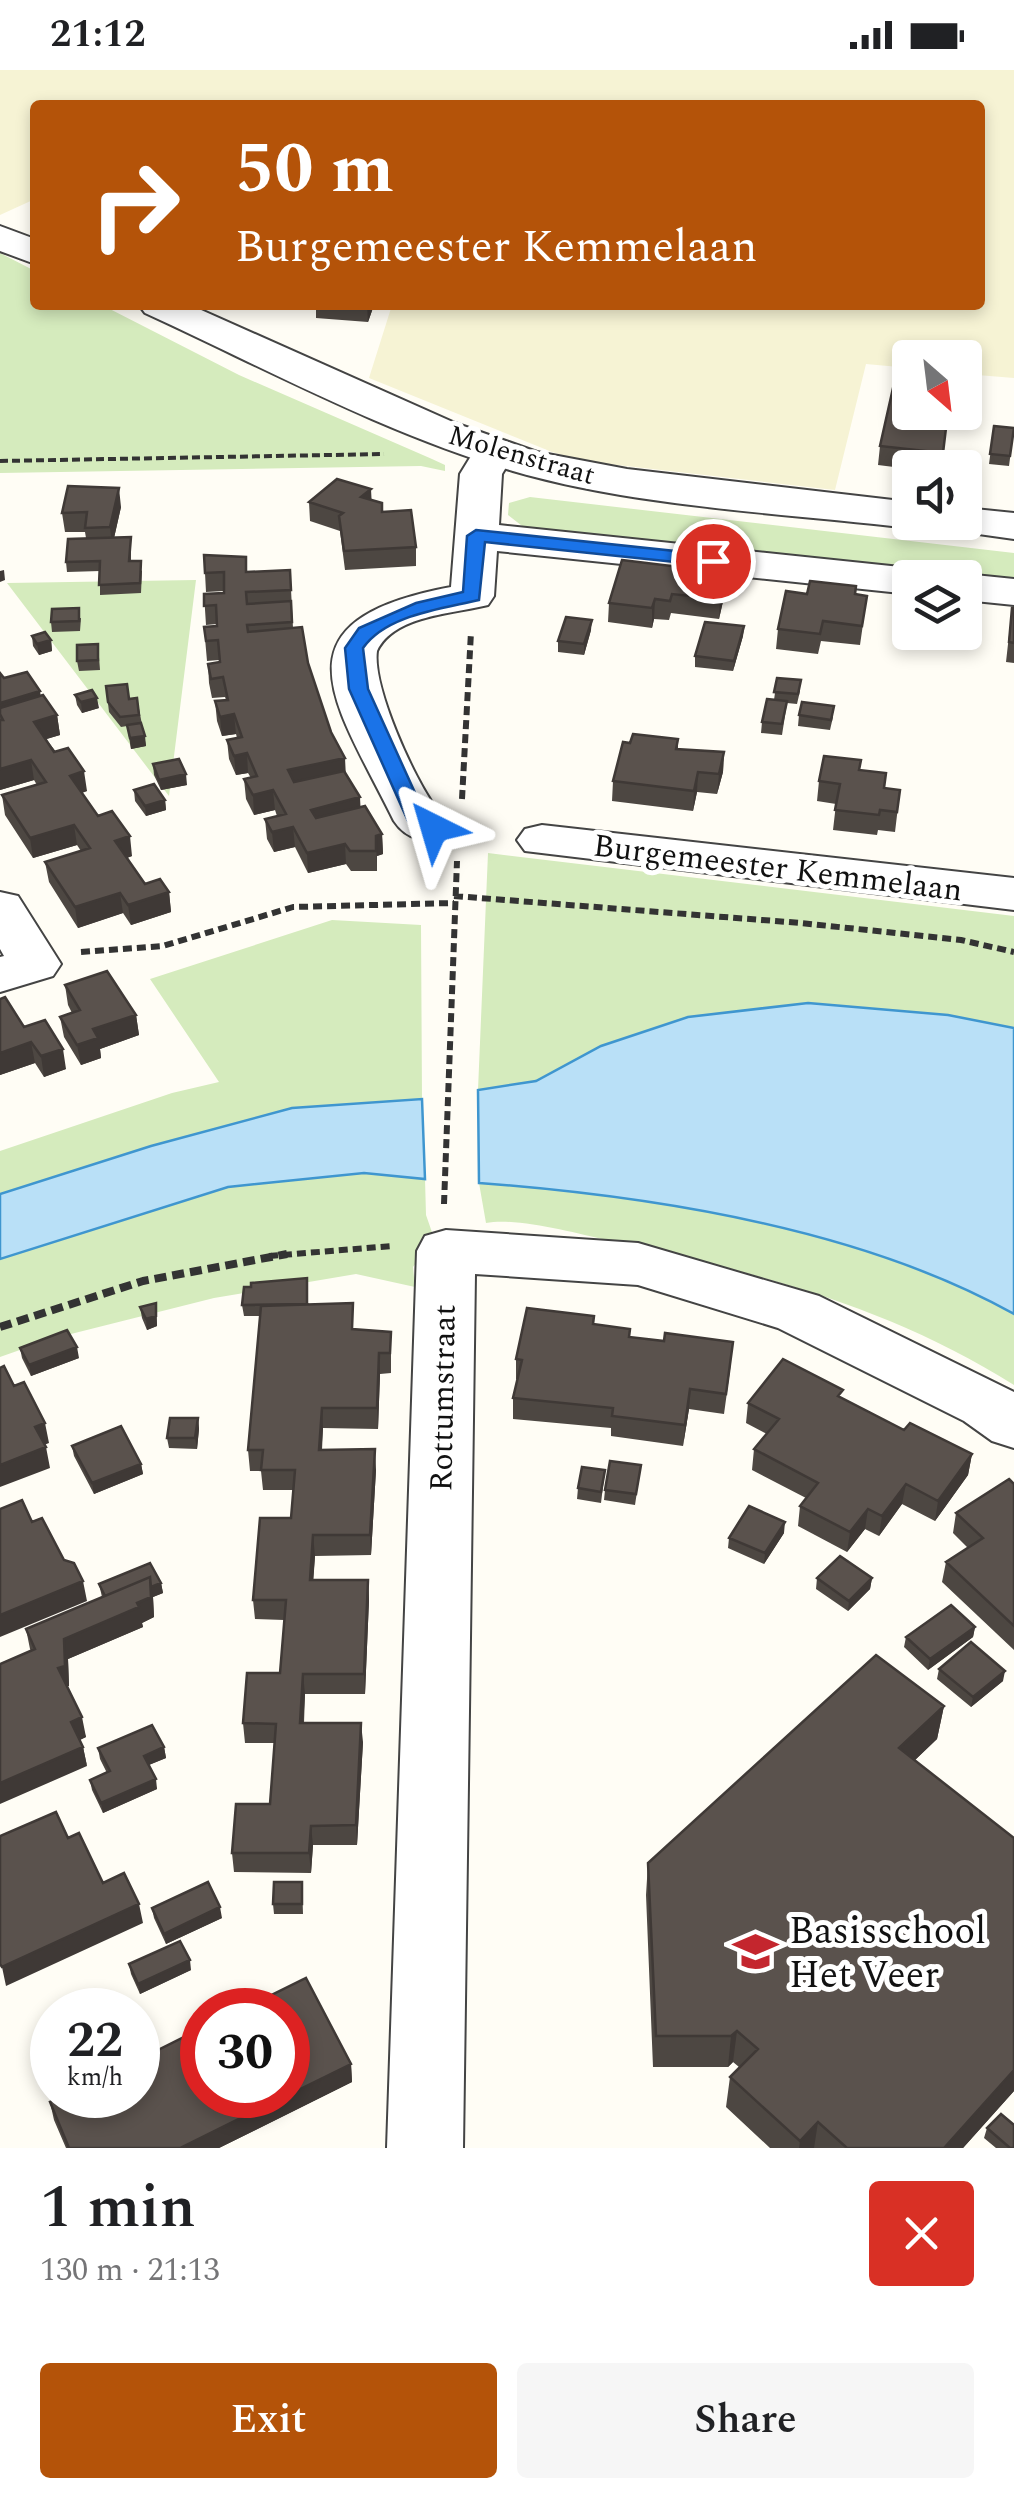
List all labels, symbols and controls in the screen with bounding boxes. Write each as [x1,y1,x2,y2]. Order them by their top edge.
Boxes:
text: 21:12 [50,6,145,64]
text: 50 m [235,117,394,223]
icon: right [70,140,200,270]
text: Burgemeester Kemmelaan [235,213,758,282]
north arrow [892,340,982,430]
map controls [892,340,982,650]
street label: Molenstraat [443,414,600,497]
button: sound [892,450,982,540]
pin [671,519,756,604]
icon: arrive [686,534,741,589]
button: layers [892,560,982,650]
position arrow [382,776,486,880]
street label: Burgemeester Kemmelaan [590,822,965,915]
street label: Rottumstraat [417,1304,470,1492]
place label: Basisschool Het Veer [789,1903,986,2005]
school or university icon: Basisschool Het Veer [732,1928,780,1976]
speed limit sign: 30 [180,1988,310,2118]
text: 22 [67,2003,123,2079]
text: km/h [67,2059,123,2097]
text: 1 min [40,2162,196,2254]
button: close [869,2181,974,2286]
text: 130 m · 21:13 [40,2246,220,2295]
button: Exit [40,2363,497,2478]
button: Share [517,2363,974,2478]

